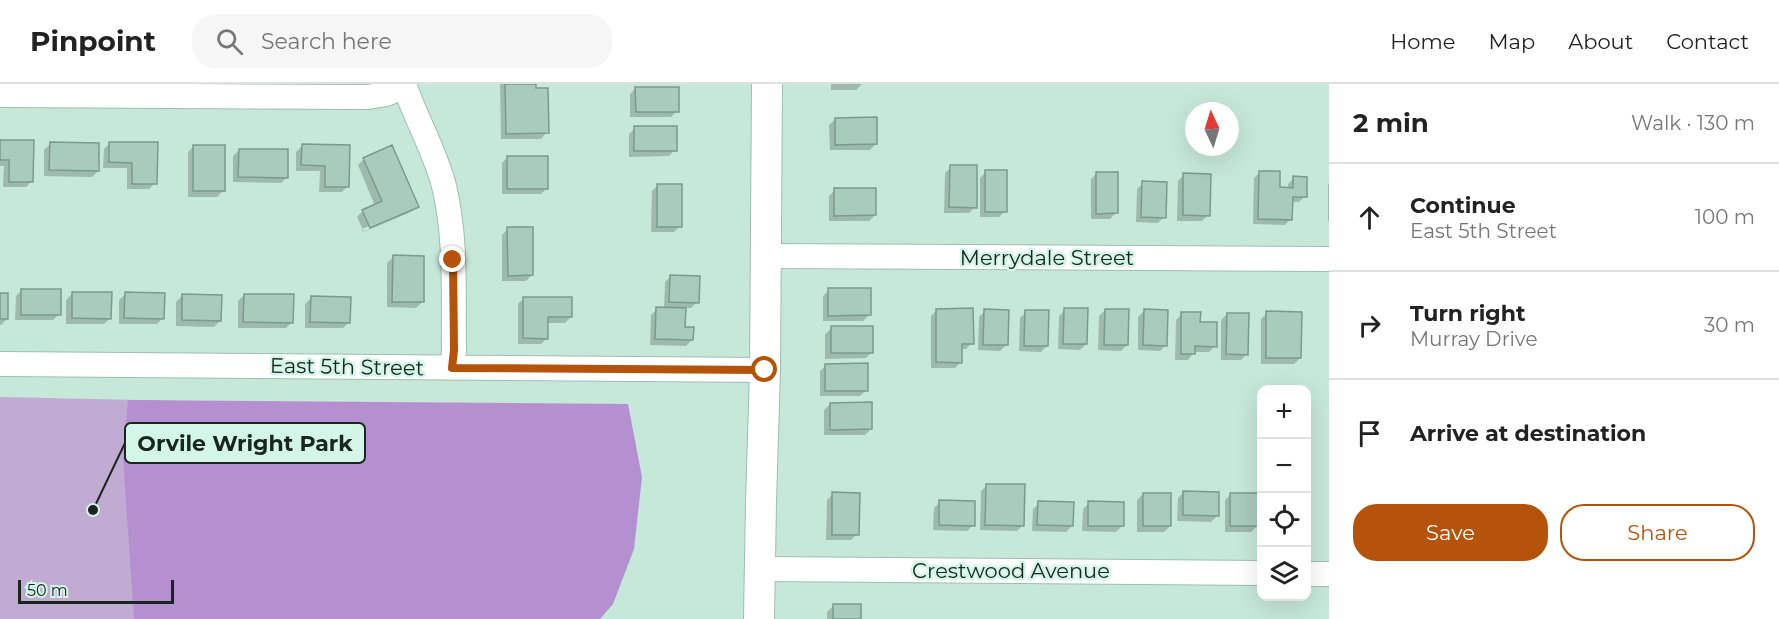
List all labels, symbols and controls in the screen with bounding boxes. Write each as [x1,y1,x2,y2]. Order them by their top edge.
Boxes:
search box [192,14,612,68]
text: Pinpoint [30,24,156,58]
icon: search [213,25,246,58]
text: Search here [261,28,392,55]
text: Home [1390,29,1455,54]
text: Map [1488,29,1535,54]
text: About [1568,29,1633,54]
text: Contact [1666,29,1749,54]
north arrow [1185,102,1239,156]
text: 2 min [1353,107,1429,139]
text: Walk · 130 m [1631,111,1755,135]
text: Continue [1410,192,1516,219]
icon: ahead [1353,201,1386,234]
text: 100 m [1695,205,1755,229]
text: East 5th Street [1410,219,1557,243]
street label: Merrydale Street [960,245,1134,270]
route end [439,246,465,272]
text: Turn right [1410,300,1525,327]
icon: right [1353,309,1386,342]
text: 30 m [1704,313,1755,337]
text: Murray Drive [1410,327,1538,351]
street label: East 5th Street [270,353,424,380]
route start [751,356,777,382]
map controls [1257,385,1311,601]
button: + [1257,385,1311,439]
icon: arrive [1353,417,1386,450]
text: Arrive at destination [1410,420,1646,447]
callout: Orvile Wright Park [125,423,365,463]
text: Orvile Wright Park [137,430,353,457]
button: − [1257,439,1311,493]
button: locate [1257,493,1311,547]
button: Save [1353,504,1548,561]
button: Share [1560,504,1755,561]
button: layers [1257,547,1311,601]
street label: Crestwood Avenue [912,558,1110,583]
scale bar [18,577,174,604]
text: 50 m [27,581,68,600]

